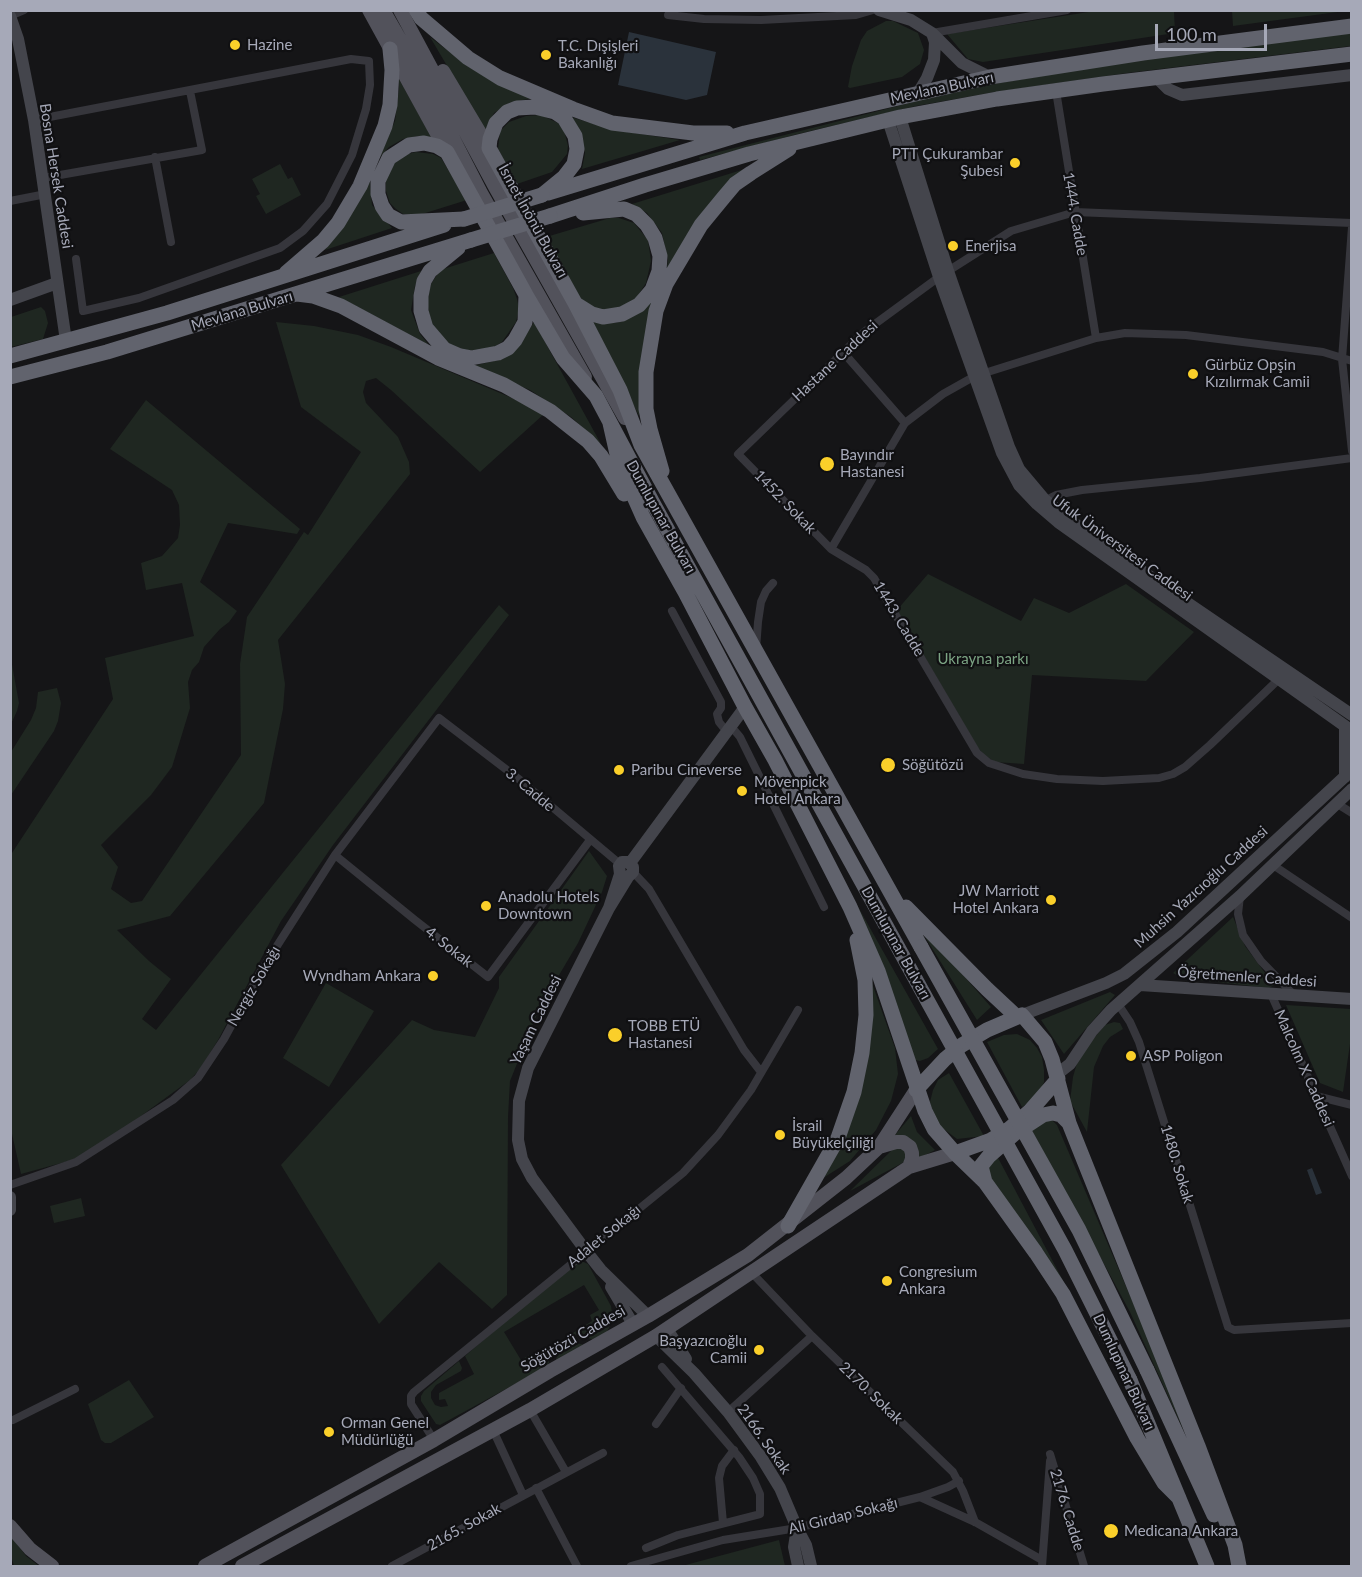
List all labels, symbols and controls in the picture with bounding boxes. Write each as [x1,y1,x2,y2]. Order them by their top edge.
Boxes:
scale bar [1158,12,1270,50]
text: 100 m [1166,23,1217,45]
place label: Hazine [247,36,292,54]
place label: T.C. Dışişleri Bakanlığı [558,37,638,72]
marker: Hazine [228,38,242,52]
marker: T.C. Dışişleri Bakanlığı [539,48,553,62]
street label: Mevlana Bulvarı [889,68,995,108]
street label: Bosna Hersek Caddesi [36,102,76,250]
place label: PTT Çukurambar Şubesi [892,145,1003,180]
marker: PTT Çukurambar Şubesi [1008,156,1022,170]
street label: İsmet İnönü Bulvarı [494,161,572,281]
street label: 1444. Cadde [1059,171,1091,257]
place label: Enerjisa [965,237,1016,255]
marker: Enerjisa [946,239,960,253]
street label: Mevlana Bulvarı [189,287,295,335]
street label: Hastane Caddesi [788,317,882,405]
place label: Gürbüz Opşin Kızılırmak Camii [1205,356,1310,391]
marker: Gürbüz Opşin Kızılırmak Camii [1186,367,1200,381]
place label: Bayındır Hastanesi [840,446,904,481]
marker: Bayındır Hastanesi [818,455,836,473]
street label: Dumlupınar Bulvarı [622,457,700,577]
street label: 1452. Sokak [750,466,820,538]
street label: Ufuk Üniversitesi Caddesi [1048,491,1196,605]
street label: 1443. Cadde [870,578,928,660]
park label: Ukrayna parkı [937,650,1029,668]
marker: Söğütözü [879,756,897,774]
place label: Söğütözü [902,756,964,774]
place label: Paribu Cineverse [631,761,742,779]
marker: Paribu Cineverse [612,763,626,777]
street label: 3. Cadde [502,764,558,816]
place label: Mövenpick Hotel Ankara [754,773,841,808]
marker: Mövenpick Hotel Ankara [735,784,749,798]
street label: Muhsin Yazıcıoğlu Caddesi [1131,822,1271,952]
place label: JW Marriott Hotel Ankara [952,882,1039,917]
street label: Dumlupınar Bulvarı [857,883,935,1003]
place label: Anadolu Hotels Downtown [498,888,599,923]
marker: JW Marriott Hotel Ankara [1044,893,1058,907]
marker: Anadolu Hotels Downtown [479,899,493,913]
street label: 4. Sokak [422,923,476,971]
street label: Nergiz Sokağı [224,943,284,1029]
street label: Öğretmenler Caddesi [1177,963,1317,991]
place label: Wyndham Ankara [303,967,421,985]
marker: Wyndham Ankara [426,969,440,983]
street label: Yaşam Caddesi [507,972,565,1068]
street label: Malcolm X Caddesi [1270,1007,1338,1129]
place label: TOBB ETÜ Hastanesi [628,1017,700,1052]
marker: TOBB ETÜ Hastanesi [606,1026,624,1044]
place label: ASP Poligon [1143,1047,1223,1065]
marker: ASP Poligon [1124,1049,1138,1063]
place label: İsrail Büyükelçiliği [792,1117,874,1152]
street label: 1480. Sokak [1156,1122,1198,1206]
marker: İsrail Büyükelçiliği [773,1128,787,1142]
street label: Adalet Sokağı [564,1201,644,1271]
place label: Congresium Ankara [899,1263,977,1298]
marker: Congresium Ankara [880,1274,894,1288]
street label: Söğütözü Caddesi [518,1302,628,1376]
street label: Dumlupınar Bulvarı [1089,1311,1159,1433]
place label: Başyazıcıoğlu Camii [659,1332,747,1367]
marker: Başyazıcıoğlu Camii [752,1343,766,1357]
street label: 2170. Sokak [835,1358,907,1428]
street label: 2166. Sokak [733,1400,795,1478]
place label: Orman Genel Müdürlüğü [341,1414,429,1449]
marker: Orman Genel Müdürlüğü [322,1425,336,1439]
street label: 2176. Cadde [1046,1467,1088,1553]
street label: Ali Girdap Sokağı [787,1494,899,1538]
street label: 2165. Sokak [424,1499,504,1555]
marker: Medicana Ankara [1102,1522,1120,1540]
place label: Medicana Ankara [1124,1522,1238,1540]

